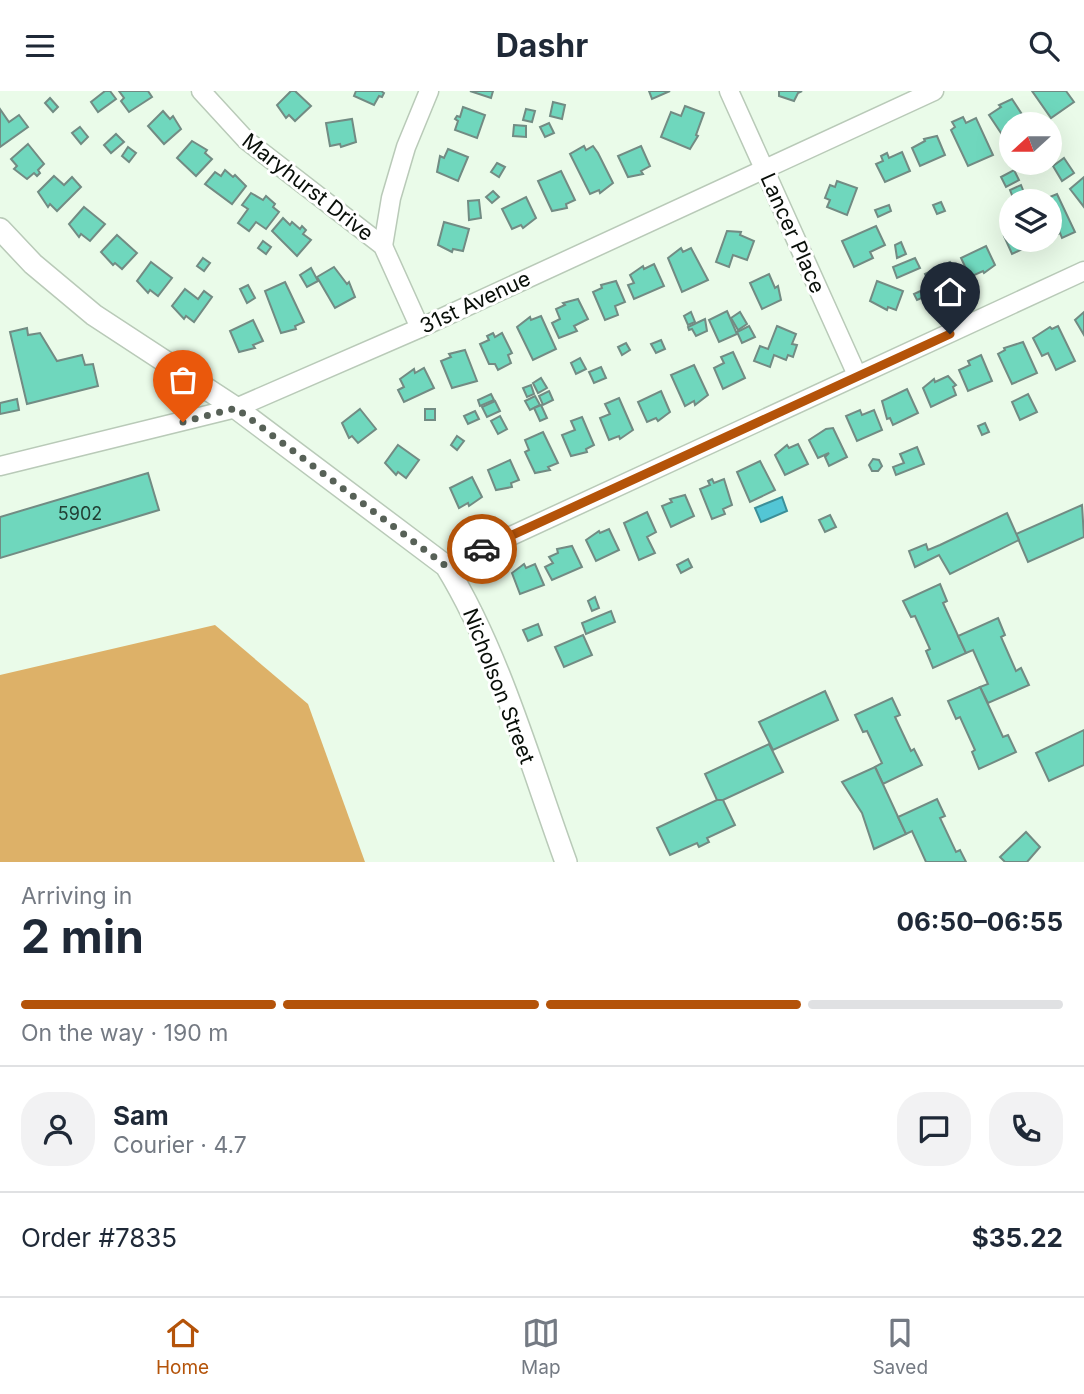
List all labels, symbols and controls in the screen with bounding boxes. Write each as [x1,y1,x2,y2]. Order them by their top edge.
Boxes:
text: Dashr [496,26,588,65]
icon: menu [21,27,59,65]
icon: search [1025,27,1063,65]
north arrow [999,112,1062,175]
map controls [999,112,1062,252]
street label: Maryhurst Drive [237,128,379,246]
street label: Lancer Place [755,169,831,297]
button: layers [999,189,1062,252]
pin [920,262,980,334]
street label: 31st Avenue [416,265,534,339]
icon: home [931,273,969,311]
pin [153,350,213,422]
icon: bag [164,361,202,399]
house number: 5902 [58,503,102,524]
courier [447,514,517,584]
icon: car [463,530,501,568]
street label: Nicholson Street [458,605,540,767]
text: Arriving in [21,882,132,910]
text: 06:50–06:55 [896,906,1063,937]
text: 2 min [21,908,144,964]
text: On the way · 190 m [21,1019,228,1047]
button: person [21,1092,95,1166]
button: chat [897,1092,971,1166]
button: phone [989,1092,1063,1166]
text: Sam [113,1100,169,1131]
text: Courier · 4.7 [113,1131,247,1159]
text: Order #7835 [21,1222,177,1253]
text: $35.22 [972,1222,1063,1253]
tab: Home [156,1314,209,1379]
tab: Map [521,1314,561,1379]
tab: Saved [872,1314,928,1379]

